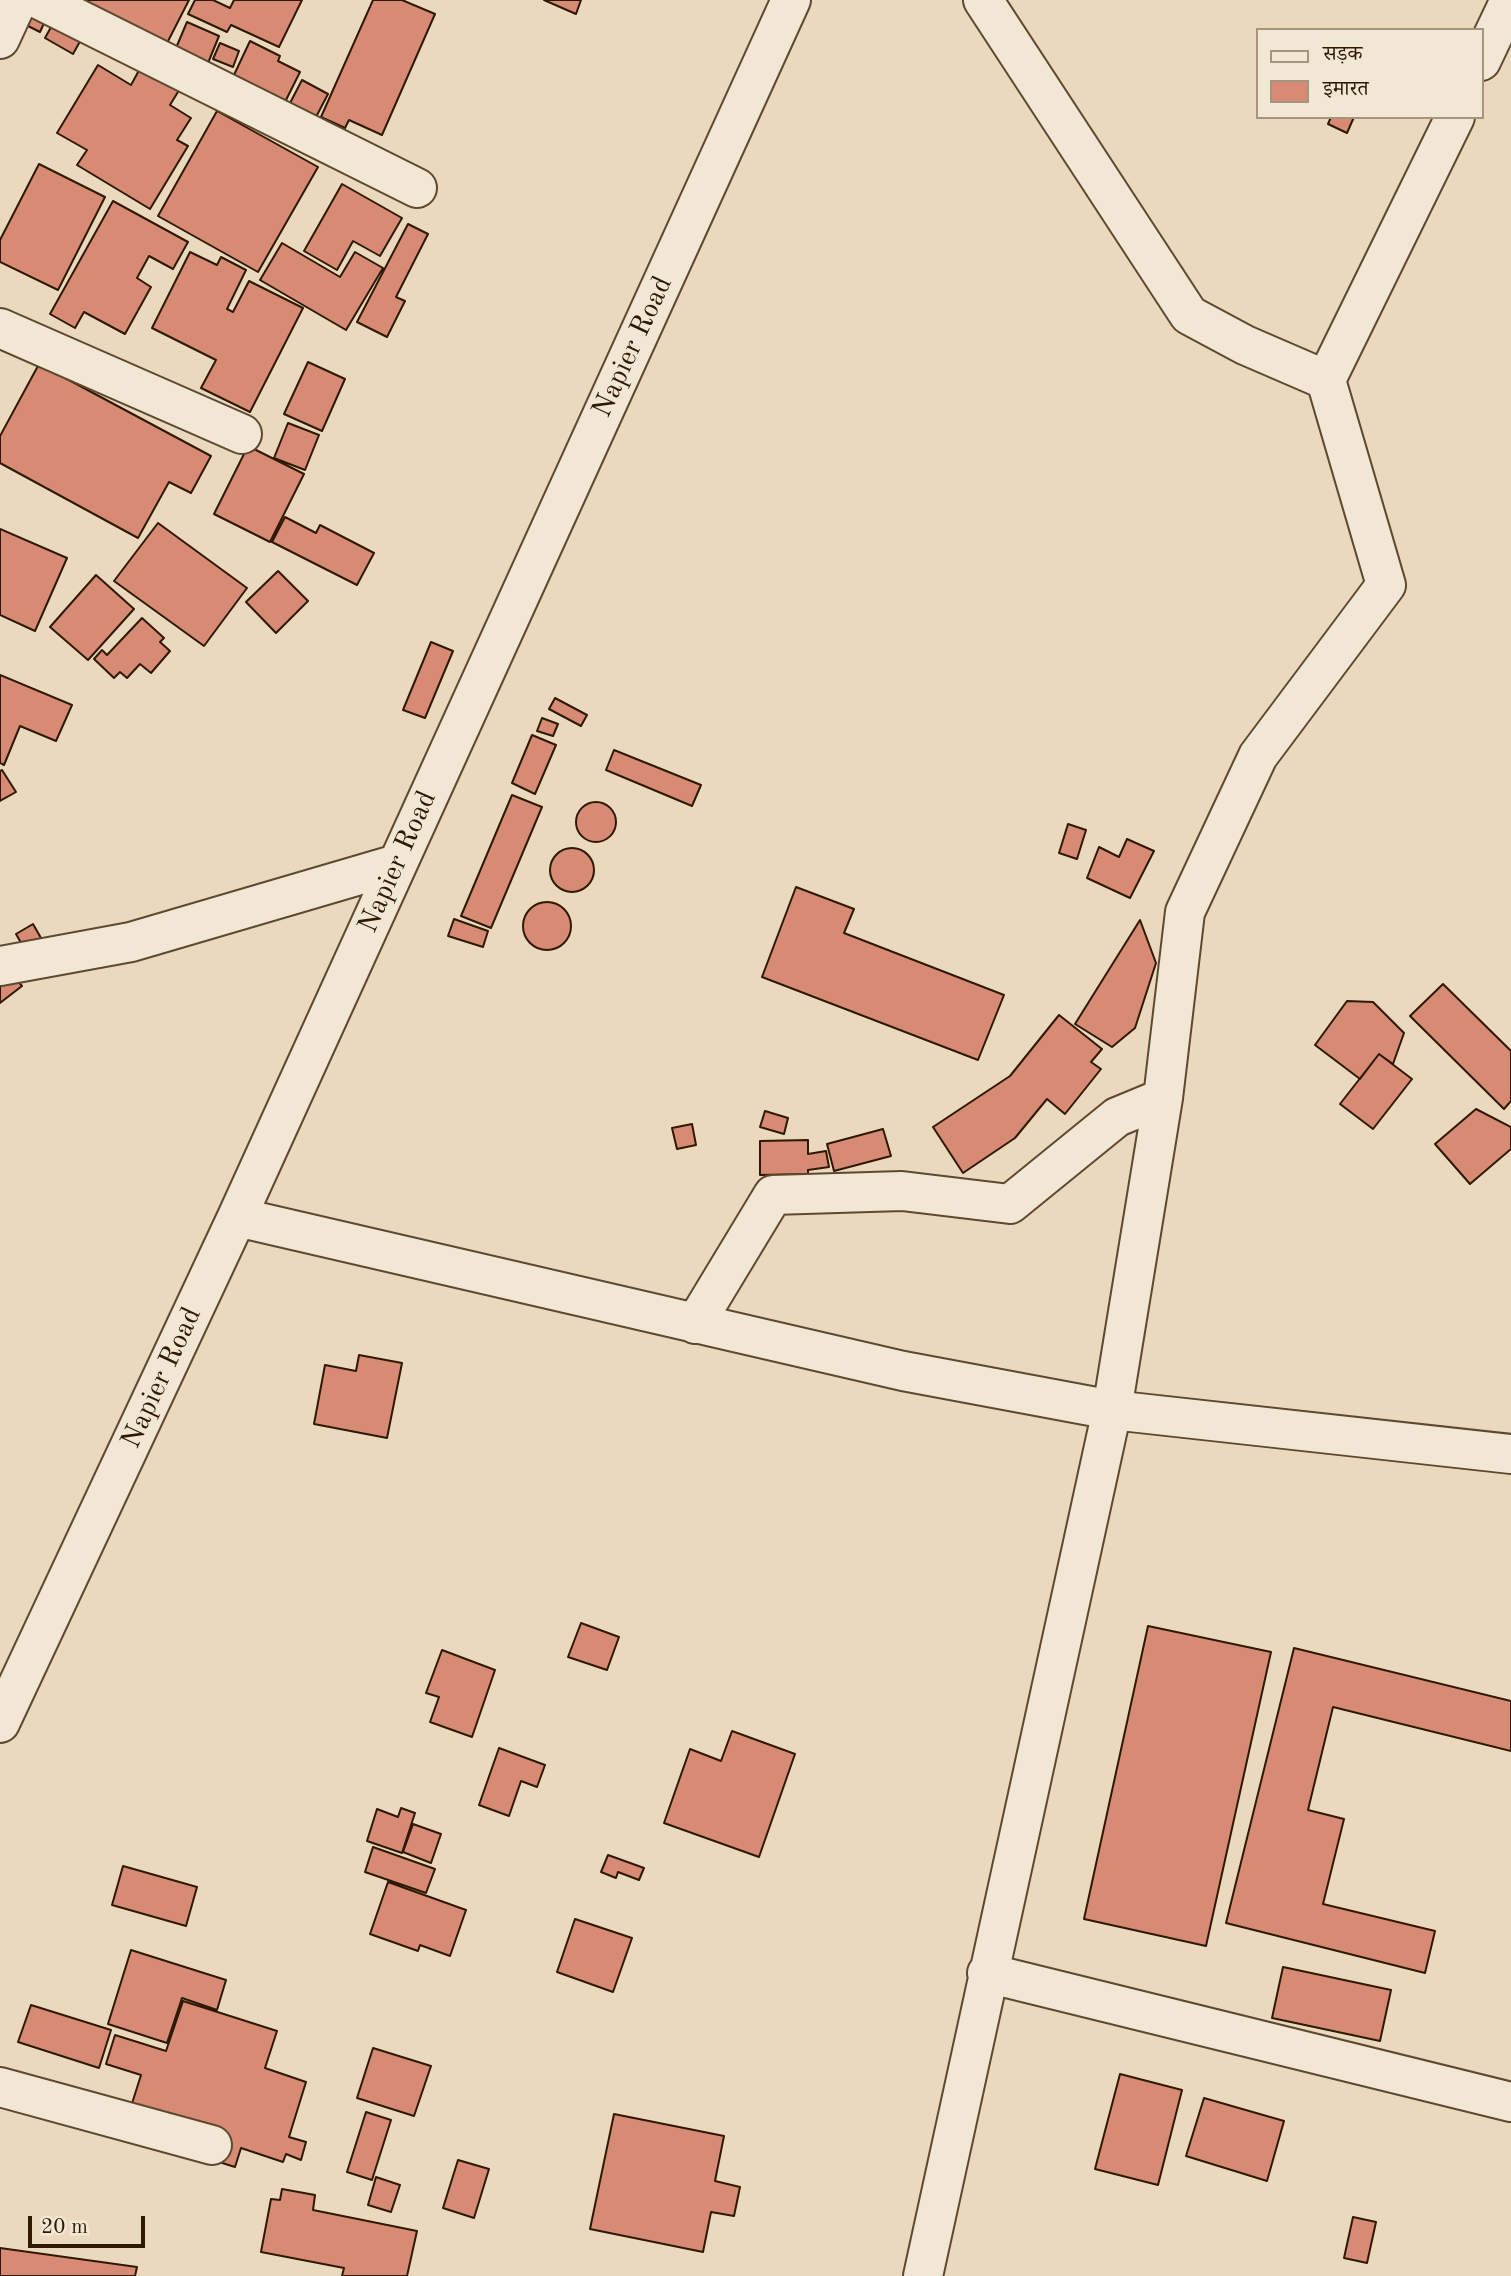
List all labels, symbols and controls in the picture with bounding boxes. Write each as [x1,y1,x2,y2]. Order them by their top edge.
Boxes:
legend [1256,28,1483,119]
text: सड़क [1323,44,1362,65]
text: इमारत [1323,79,1369,100]
street label: Napier Road [586,271,680,423]
street label: Napier Road [352,786,444,938]
street label: Napier Road [115,1302,209,1454]
scale bar [32,2202,149,2246]
text: 20 m [41,2217,88,2238]

